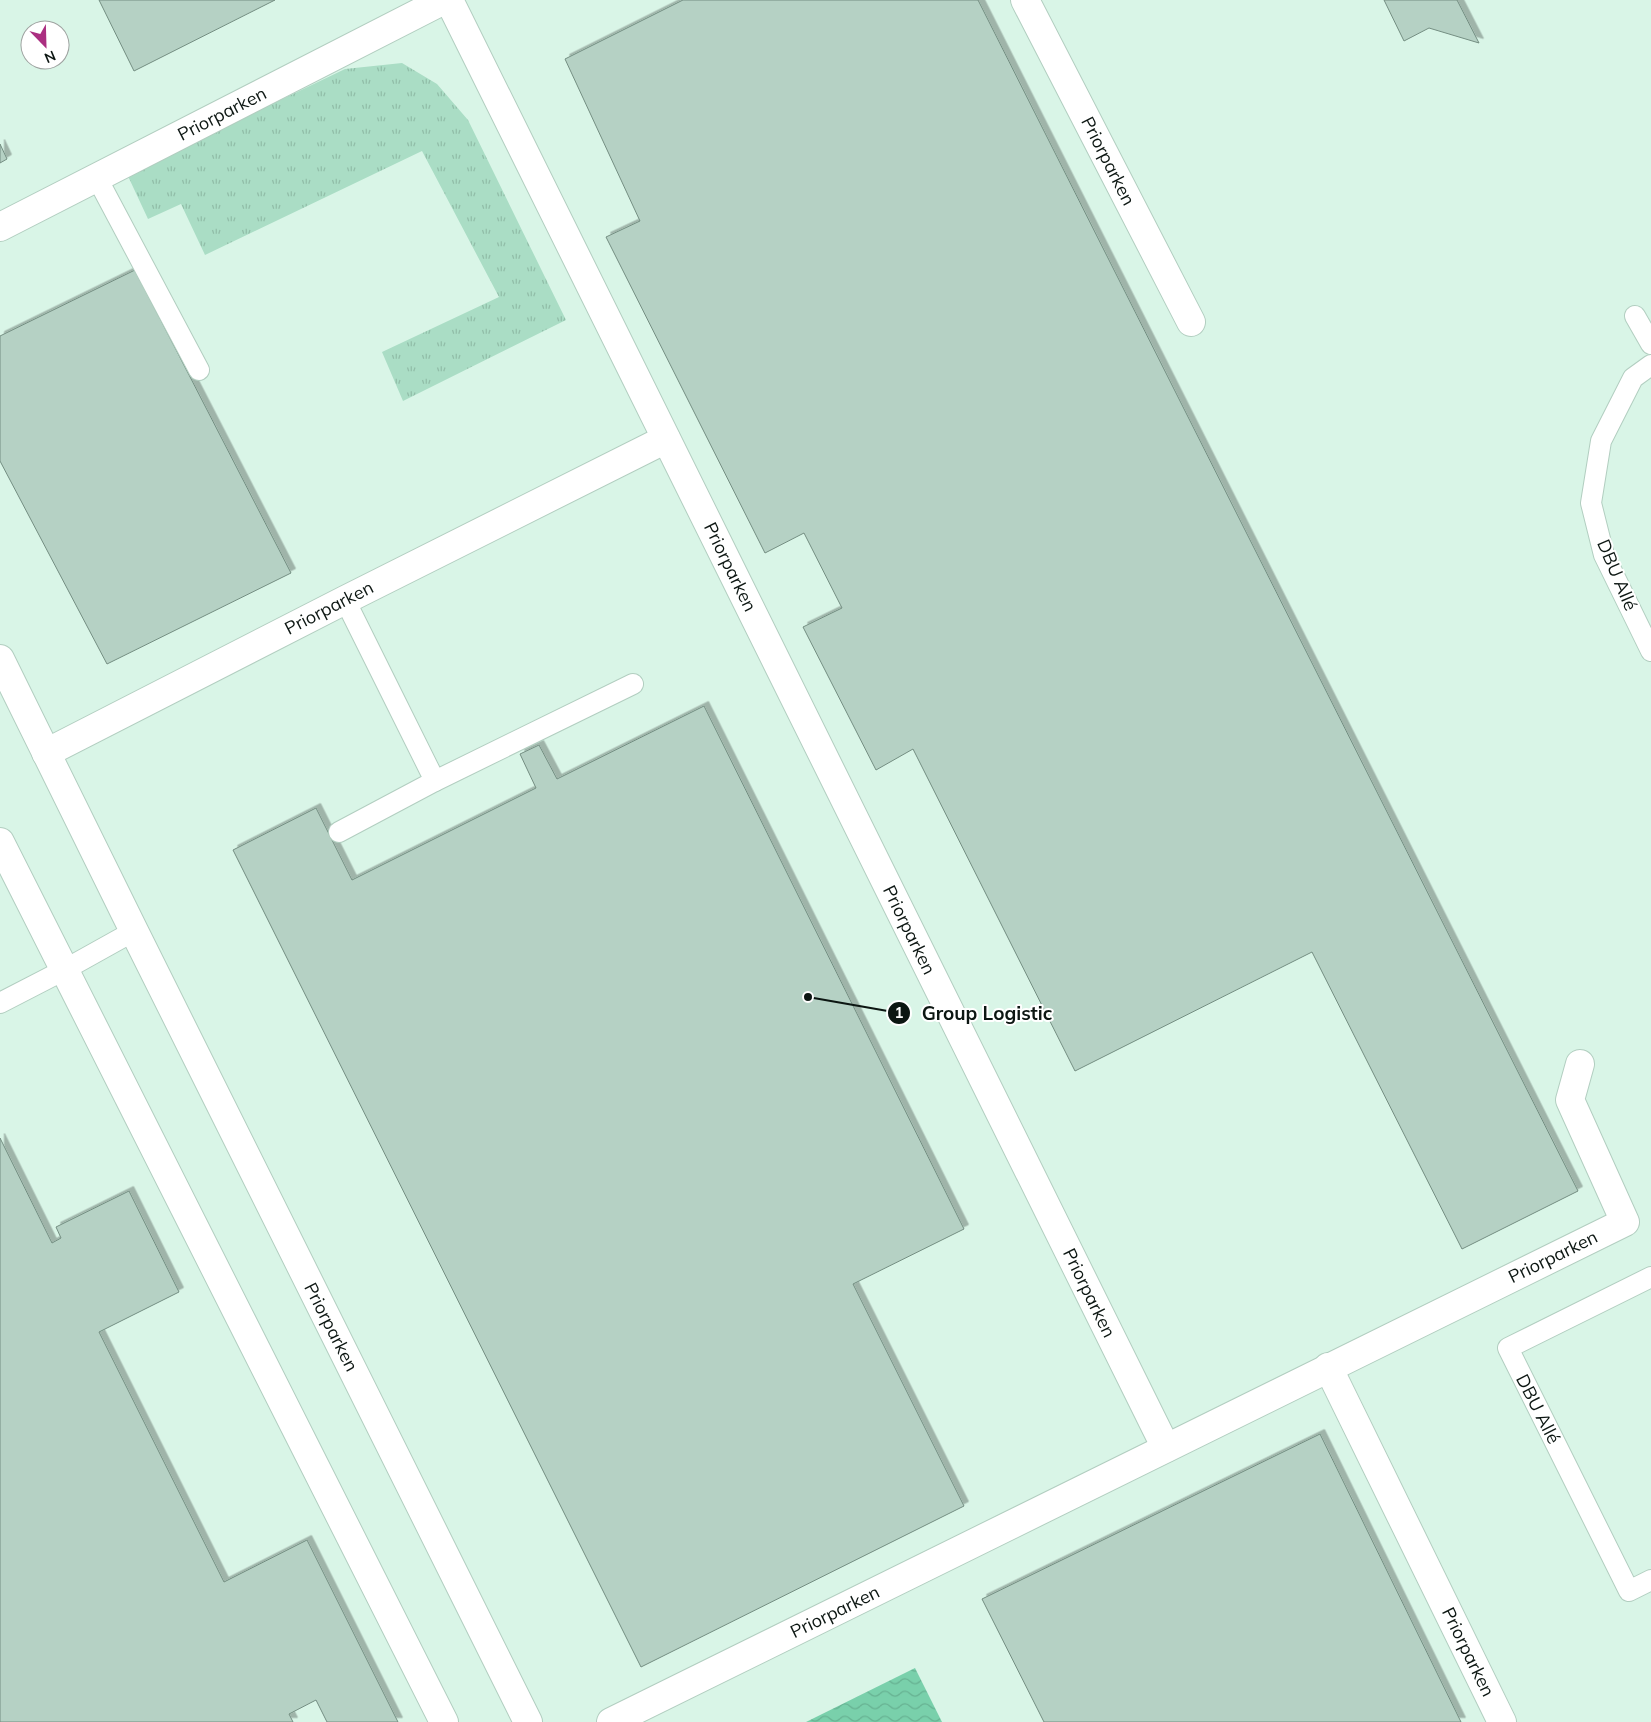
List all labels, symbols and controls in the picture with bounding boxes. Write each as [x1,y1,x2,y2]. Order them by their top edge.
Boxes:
north arrow [20,20,70,70]
text: N [42,47,58,67]
street label: Priorparken [173,81,270,146]
street label: Priorparken [1076,112,1141,209]
street label: Priorparken [699,518,762,615]
street label: DBU Allé [1592,536,1643,614]
street label: Priorparken [280,575,377,640]
street label: Priorparken [878,881,941,978]
callout: Group Logistic [887,996,1062,1030]
text: Group Logistic [922,1001,1053,1025]
text: 1 [894,1003,904,1022]
street label: Priorparken [1504,1225,1601,1288]
street label: Priorparken [1058,1244,1121,1341]
street label: Priorparken [299,1278,364,1375]
street label: DBU Allé [1511,1370,1566,1447]
street label: Priorparken [786,1580,883,1643]
street label: Priorparken [1437,1603,1500,1700]

